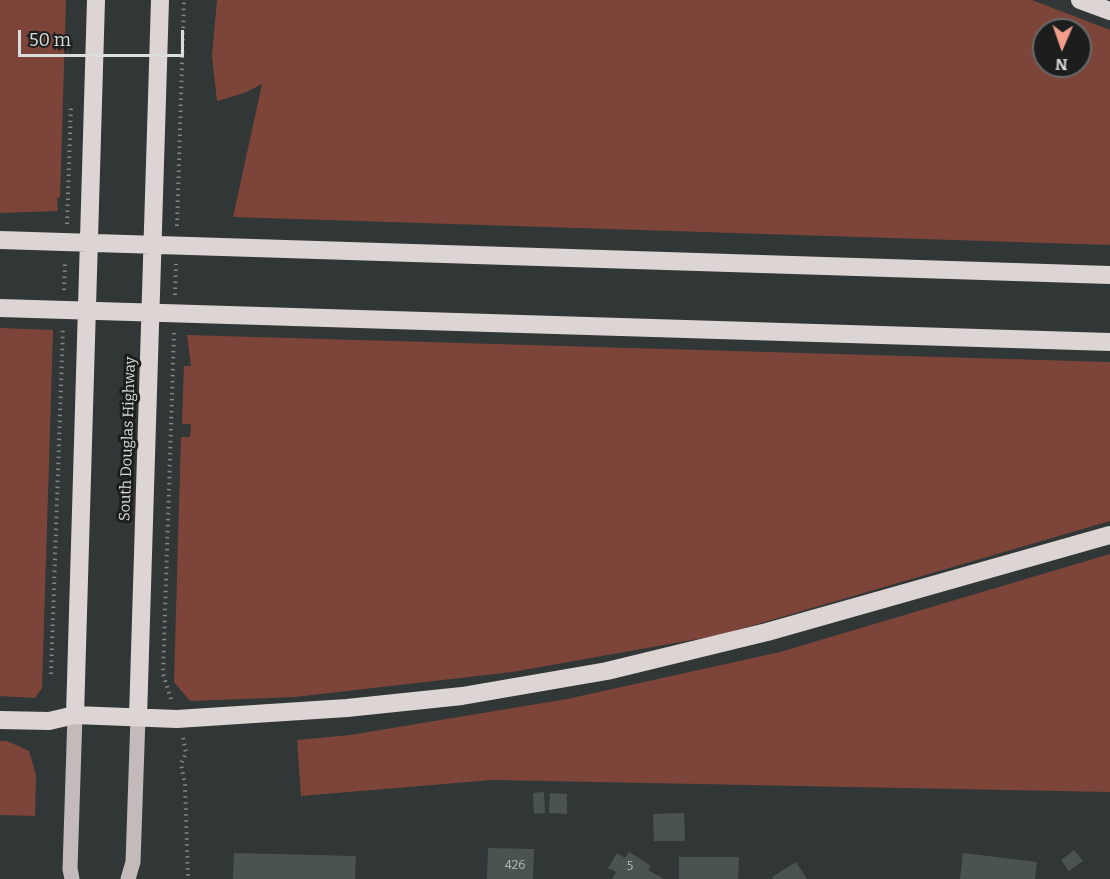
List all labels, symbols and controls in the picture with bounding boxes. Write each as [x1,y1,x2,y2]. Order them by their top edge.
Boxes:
scale bar [21,18,188,56]
north arrow [1032,18,1092,78]
text: 50 m [29,29,71,51]
text: N [1055,55,1068,74]
street label: South Douglas Highway [116,356,140,522]
house number: 426 [505,859,525,873]
house number: 5 [627,860,633,874]

